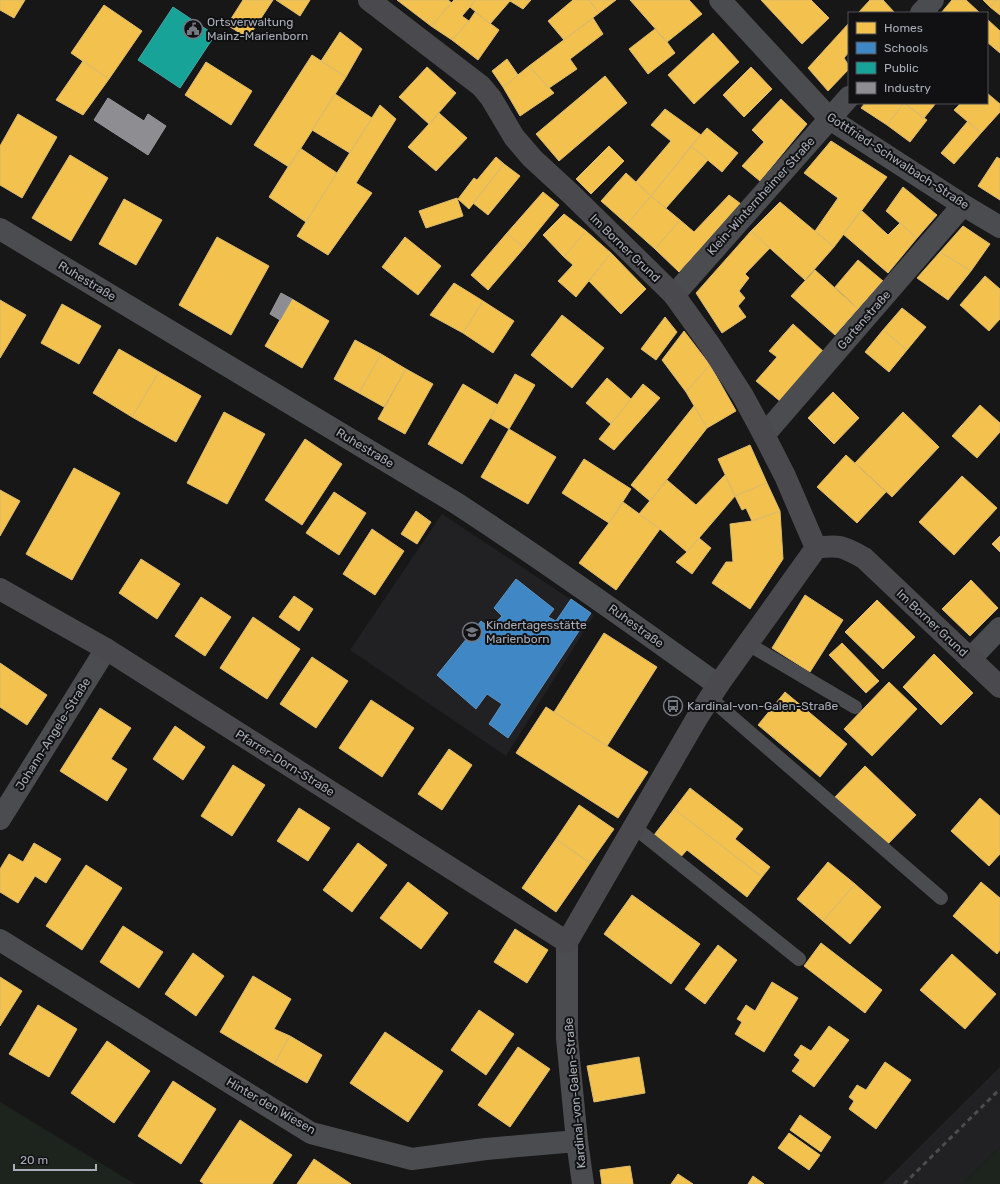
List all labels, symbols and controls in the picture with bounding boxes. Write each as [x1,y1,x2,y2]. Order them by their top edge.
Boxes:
legend [848,12,988,104]
place label: Ortsverwaltung Mainz-Marienborn [207,15,308,43]
public building icon: Ortsverwaltung Mainz-Marienborn [182,18,204,40]
text: Homes [884,21,923,35]
text: Schools [884,41,928,55]
text: Public [884,61,919,75]
text: Industry [884,81,931,95]
street label: Gottfried-Schwalbach-Straße [824,110,972,212]
street label: Klein-Winternheimer Straße [704,134,818,258]
street label: Im Borner Grund [587,211,663,285]
street label: Ruhestraße [56,258,119,304]
street label: Gartenstraße [835,287,894,352]
street label: Ruhestraße [334,425,397,471]
street label: Im Borner Grund [894,587,970,659]
street label: Ruhestraße [606,601,667,651]
place label: Kindertagesstätte Marienborn [486,618,587,646]
school or university icon: Kindertagesstätte Marienborn [461,621,483,643]
street label: Johann-Angele-Straße [13,675,94,793]
bus stop icon: Kardinal-von-Galen-Straße [662,695,684,717]
place label: Kardinal-von-Galen-Straße [687,699,839,713]
street label: Pfarrer-Dorn-Straße [233,727,337,799]
street label: Kardinal-von-Galen-Straße [561,1017,589,1169]
street label: Hinter den Wiesen [224,1075,318,1137]
scale bar [14,1146,96,1172]
text: 20 m [20,1153,48,1167]

